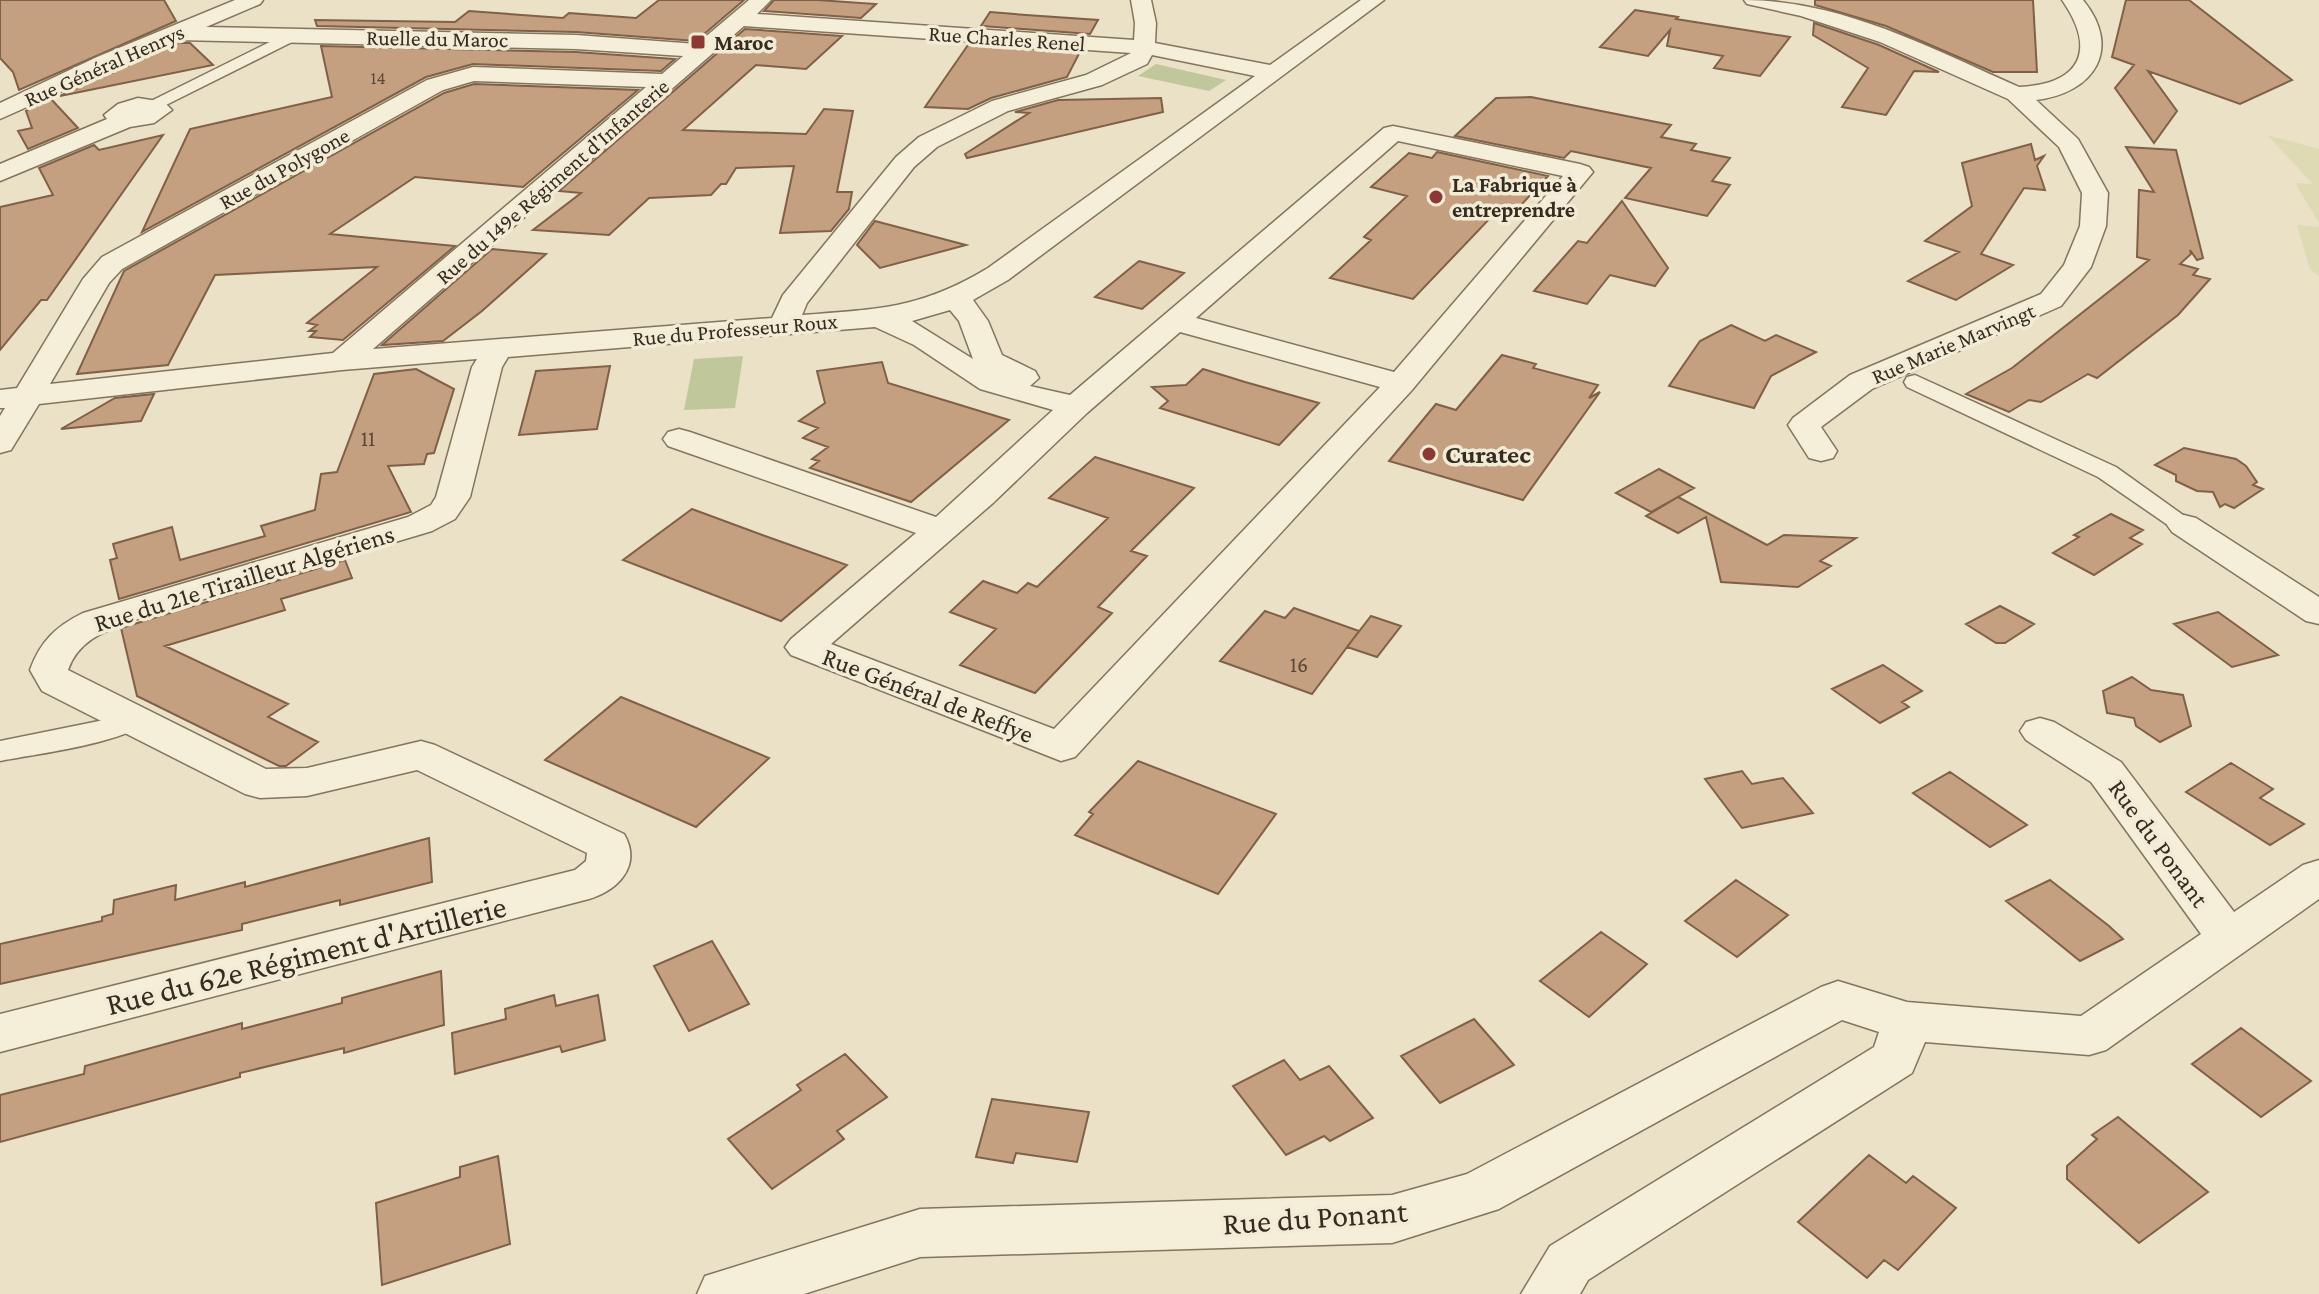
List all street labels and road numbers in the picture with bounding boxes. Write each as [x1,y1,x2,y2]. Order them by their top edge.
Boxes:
street label: Rue Général Henrys [20,19,188,112]
street label: Rue Charles Renel [928,21,1086,56]
street label: Ruelle du Maroc [366,25,508,52]
street label: Rue du 149e Régiment d'Infanterie [431,73,674,289]
street label: Rue du Polygone [215,122,354,215]
street label: Rue Marie Marvingt [1868,297,2039,389]
street label: Rue du Professeur Roux [632,308,839,351]
street label: Rue du 21e Tirailleur Algériens [90,519,398,638]
street label: Rue Général de Reffye [818,642,1037,749]
street label: Rue du Ponant [2103,774,2215,913]
street label: Rue du 62e Régiment d'Artillerie [102,888,510,1022]
street label: Rue du Ponant [1221,1193,1409,1241]

